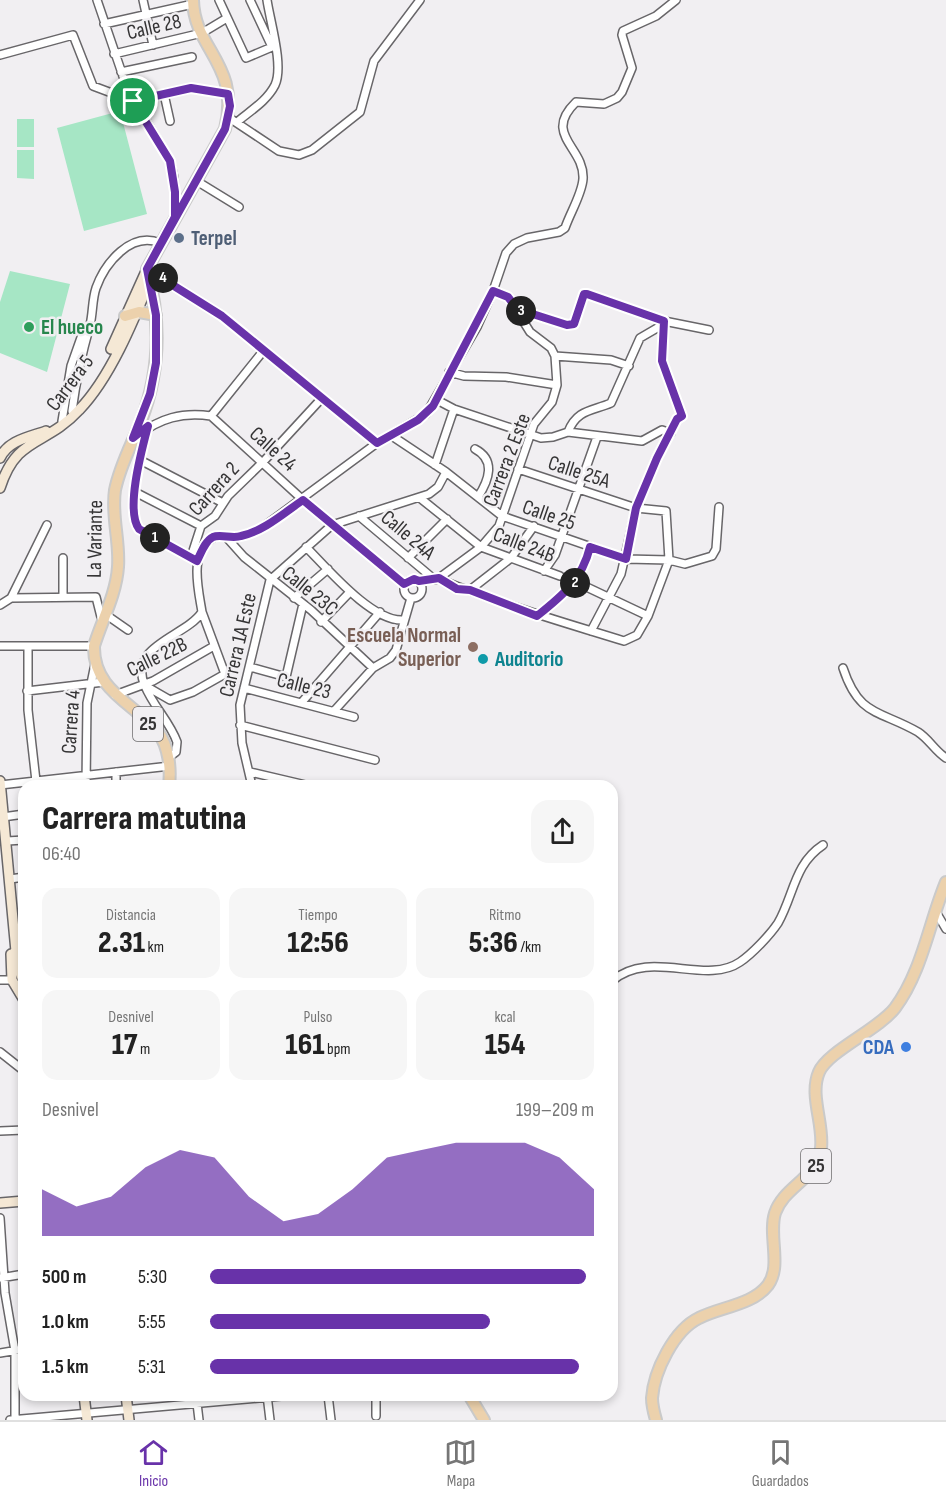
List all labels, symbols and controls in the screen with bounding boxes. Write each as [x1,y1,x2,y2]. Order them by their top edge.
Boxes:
street label: Calle 28 [124,9,184,45]
pin [107,75,158,126]
icon: arrive [116,84,149,117]
place label: Terpel [191,226,237,251]
marker: Terpel [172,231,186,245]
pin: 4 [148,263,178,293]
text: 4 [159,268,167,287]
pin: 3 [506,296,536,326]
text: 3 [517,301,525,320]
place label: El hueco [41,315,103,340]
marker: El hueco [22,320,36,334]
street label: Carrera 5 [41,350,99,416]
street label: Carrera 2 Este [478,410,536,510]
street label: Calle 24 [244,421,302,477]
street label: Calle 25A [545,450,614,494]
street label: Carrera 2 [183,457,245,521]
street label: Calle 25 [519,494,579,536]
street label: La Variante [82,500,108,578]
street label: Calle 24A [376,505,441,566]
street label: Calle 24B [490,522,558,568]
pin: 1 [140,523,170,553]
text: 1 [152,528,158,547]
street label: Calle 23C [277,561,343,621]
pin: 2 [560,568,590,598]
text: 2 [571,573,579,592]
street label: Carrera 1A Este [214,591,262,699]
place label: Escuela Normal Superior [347,623,461,672]
street label: Calle 22B [123,632,191,682]
marker: Escuela Normal Superior [466,640,480,654]
place label: Auditorio [494,647,563,672]
marker: Auditorio [476,652,490,666]
street label: Calle 23 [274,667,334,705]
street label: Carrera 4 [56,689,86,755]
road number: 25 [133,707,163,741]
text: Carrera matutina [42,799,246,839]
button: share [531,800,594,863]
text: 06:40 [42,842,81,866]
text: Distancia [106,906,156,925]
text: Tiempo [298,906,338,925]
text: Ritmo [489,906,521,925]
text: 2.31 [98,925,145,961]
text: 12:56 [287,925,349,961]
text: 5:36 [469,925,518,961]
text: km [145,938,164,957]
text: /km [518,938,541,957]
text: Desnivel [108,1008,154,1027]
text: Pulso [304,1008,332,1027]
text: kcal [494,1008,516,1027]
text: 17 [112,1027,137,1063]
text: 161 [285,1027,325,1063]
text: 154 [485,1027,525,1063]
place label: CDA [863,1035,895,1060]
text: m [137,1040,150,1059]
text: bpm [325,1040,351,1059]
marker: CDA [899,1040,913,1054]
text: Desnivel [42,1098,99,1122]
text: 199–209 m [516,1098,594,1122]
road number: 25 [801,1149,831,1183]
text: 500 m [42,1265,86,1289]
text: 5:30 [138,1265,167,1289]
text: 1.0 km [42,1310,89,1334]
text: 5:55 [138,1310,166,1334]
text: 1.5 km [42,1355,88,1379]
text: 5:31 [138,1355,165,1379]
tab: Inicio [137,1436,170,1491]
tab: Mapa [444,1436,477,1491]
tab: Guardados [752,1436,809,1491]

